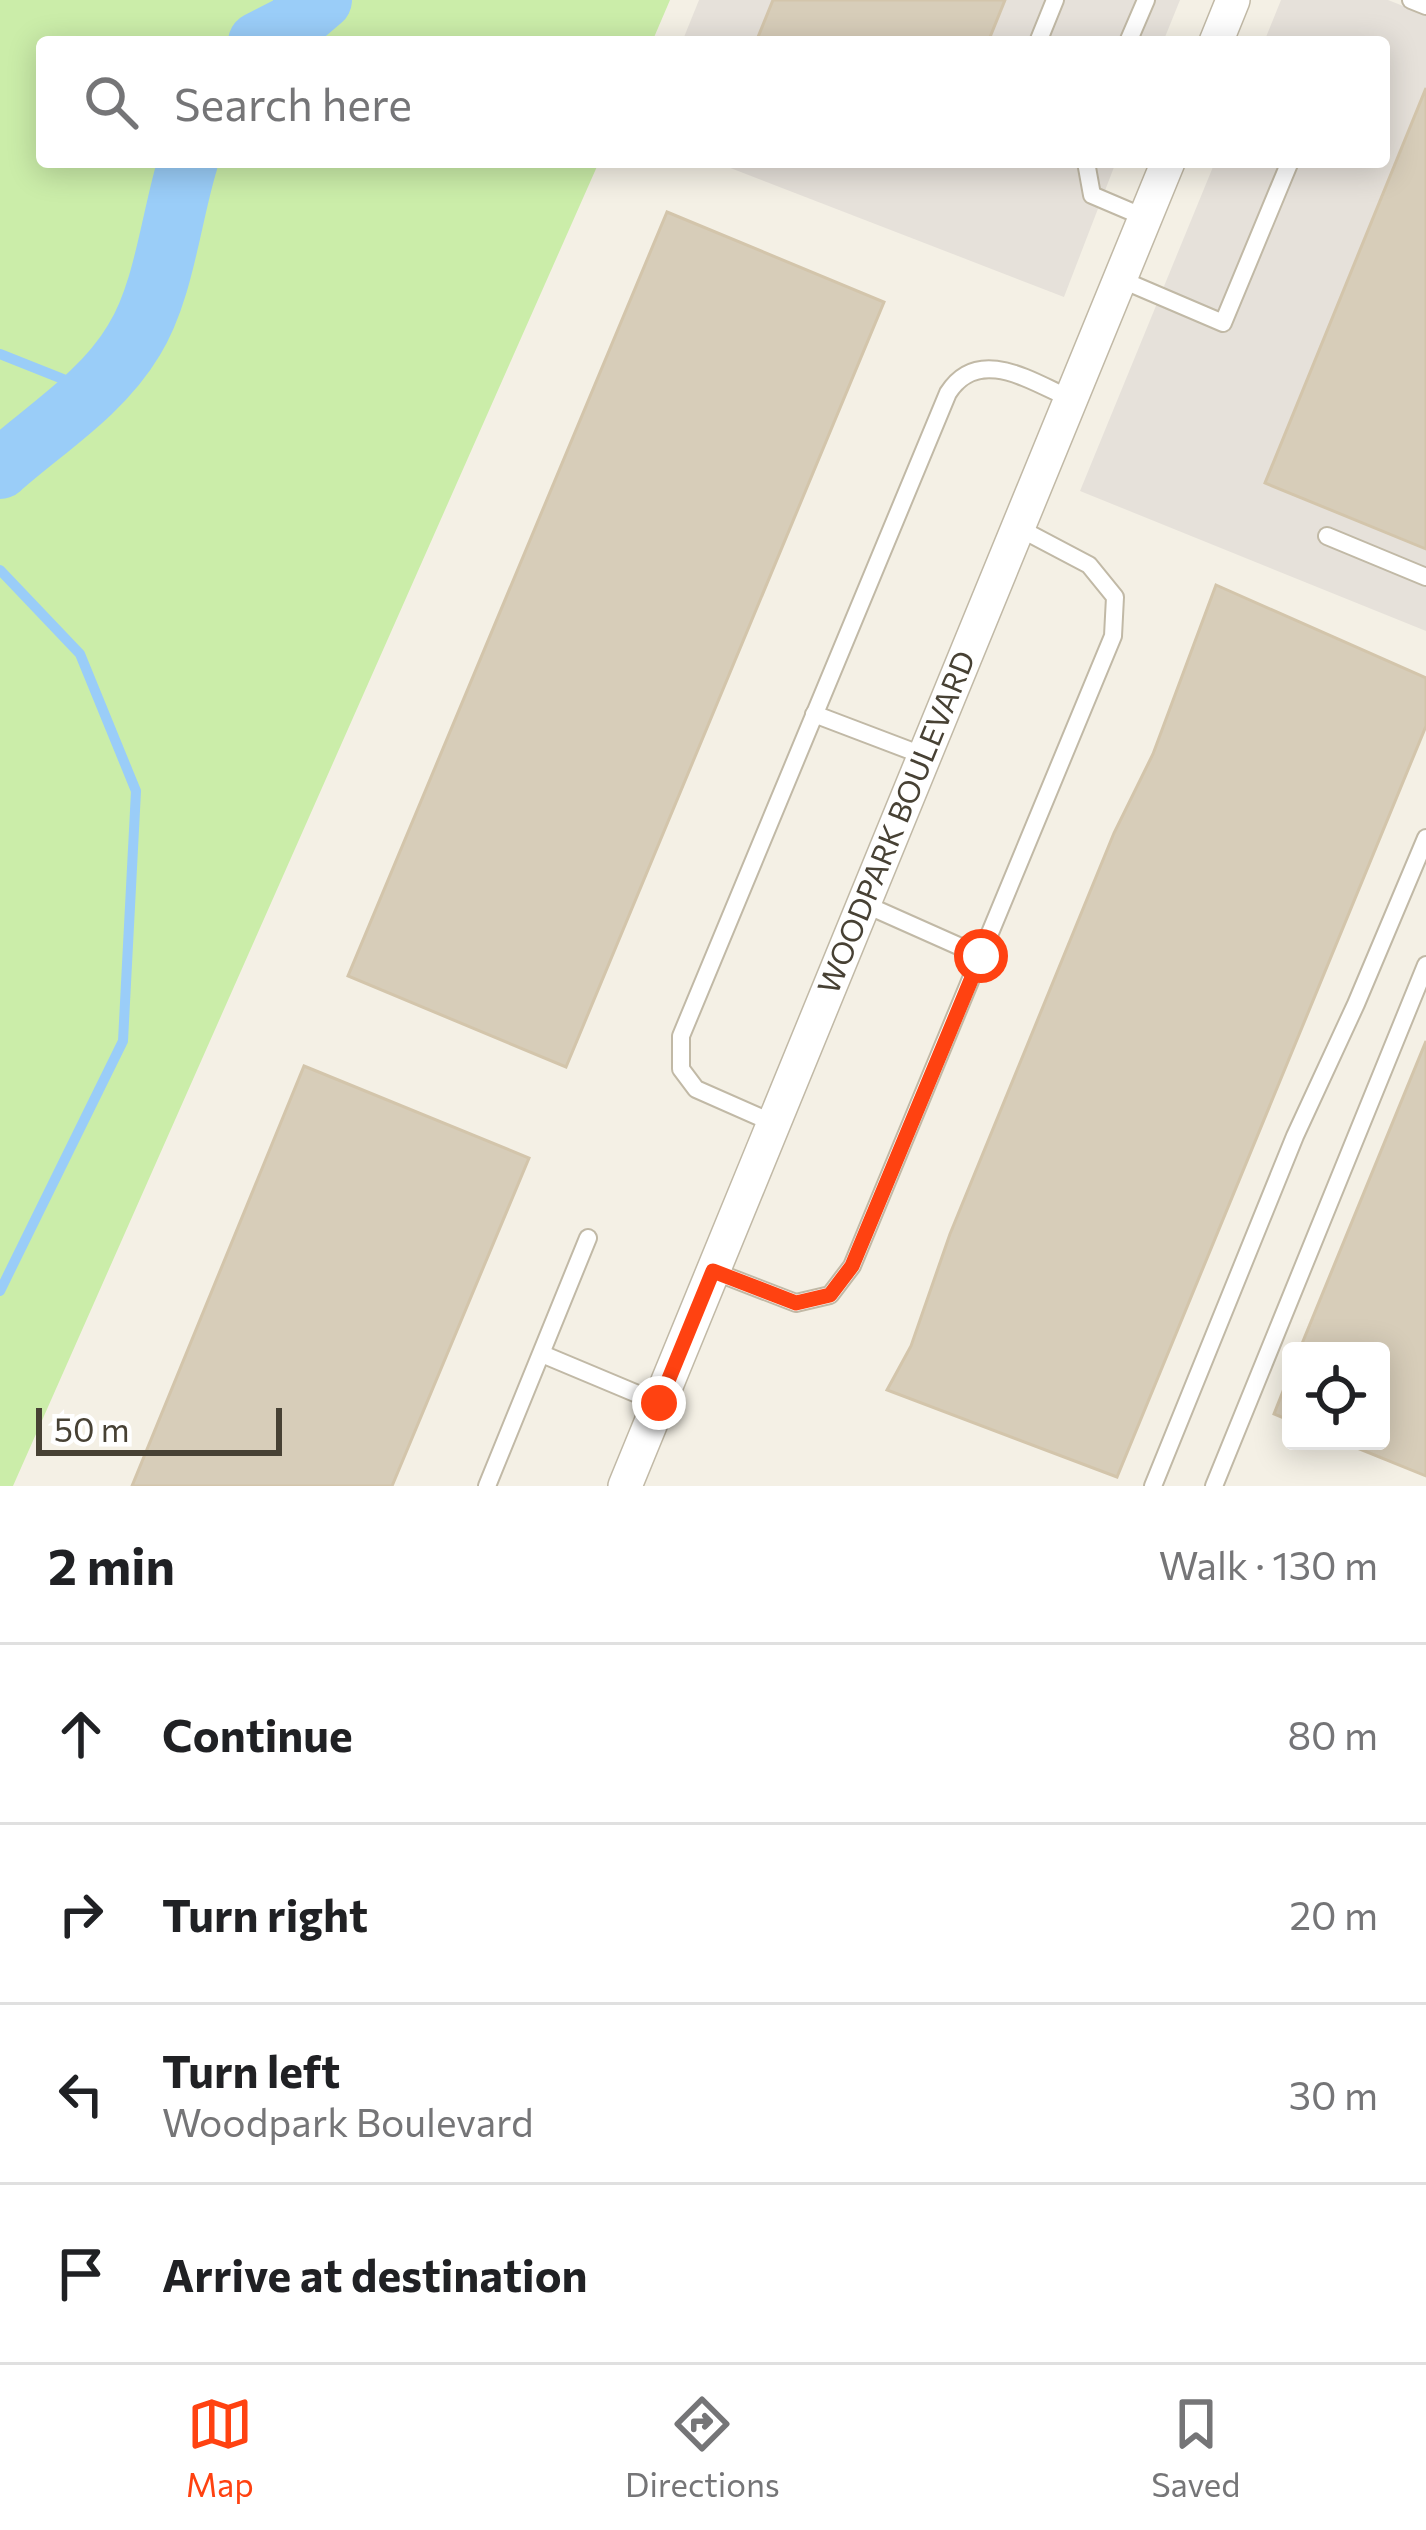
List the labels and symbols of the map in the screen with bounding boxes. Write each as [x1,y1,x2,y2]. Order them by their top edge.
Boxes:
street label: WOODPARK BOULEVARD [808,645,982,999]
route start [954,929,1008,983]
route end [632,1376,686,1430]
scale bar [36,1402,282,1455]

